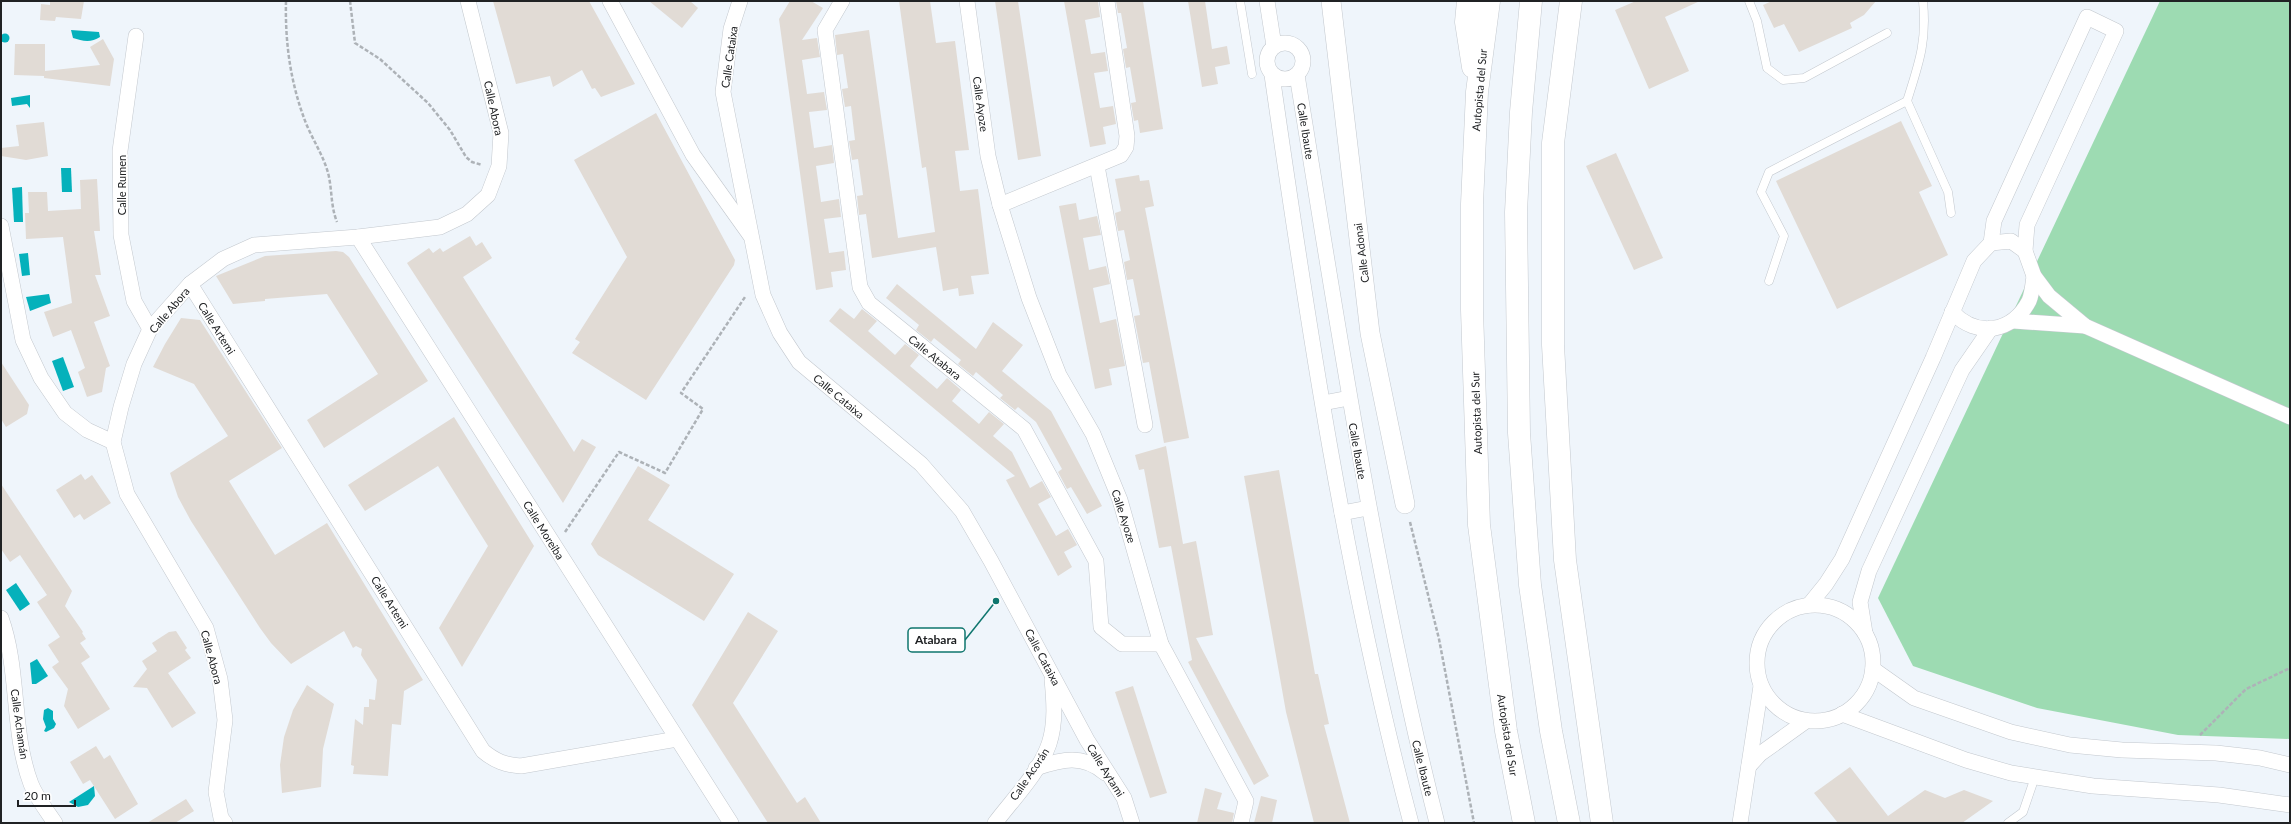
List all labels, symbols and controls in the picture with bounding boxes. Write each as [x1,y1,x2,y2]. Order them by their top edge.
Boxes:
street label: Calle Cataixa [718,25,740,89]
street label: Autopista del Sur [1469,48,1489,132]
street label: Calle Ayoze [971,76,991,133]
street label: Calle Abora [482,80,506,136]
street label: Calle Ibaute [1295,102,1317,160]
street label: Calle Rumen [115,155,128,215]
street label: Calle Adonai [1351,222,1371,284]
street label: Calle Abora [146,285,192,335]
street label: Calle Artemi [196,299,238,357]
street label: Calle Atabara [906,332,964,382]
street label: Calle Cataixa [811,371,867,421]
street label: Autopista del Sur [1468,371,1484,455]
street label: Calle Ibaute [1347,422,1369,480]
street label: Calle Ayoze [1109,488,1139,545]
street label: Calle Moreiba [521,498,567,562]
street label: Calle Artemi [369,573,411,631]
street label: Calle Cataixa [1023,626,1063,688]
callout: Atabara [908,628,965,652]
street label: Calle Abora [199,629,225,685]
text: Atabara [914,632,957,647]
street label: Calle Achamán [9,688,31,760]
street label: Autopista del Sur [1495,693,1521,777]
street label: Calle Ibaute [1410,739,1436,797]
street label: Calle Aytami [1085,741,1128,799]
street label: Calle Acorán [1007,745,1051,803]
scale bar [18,782,75,808]
text: 20 m [24,788,51,803]

